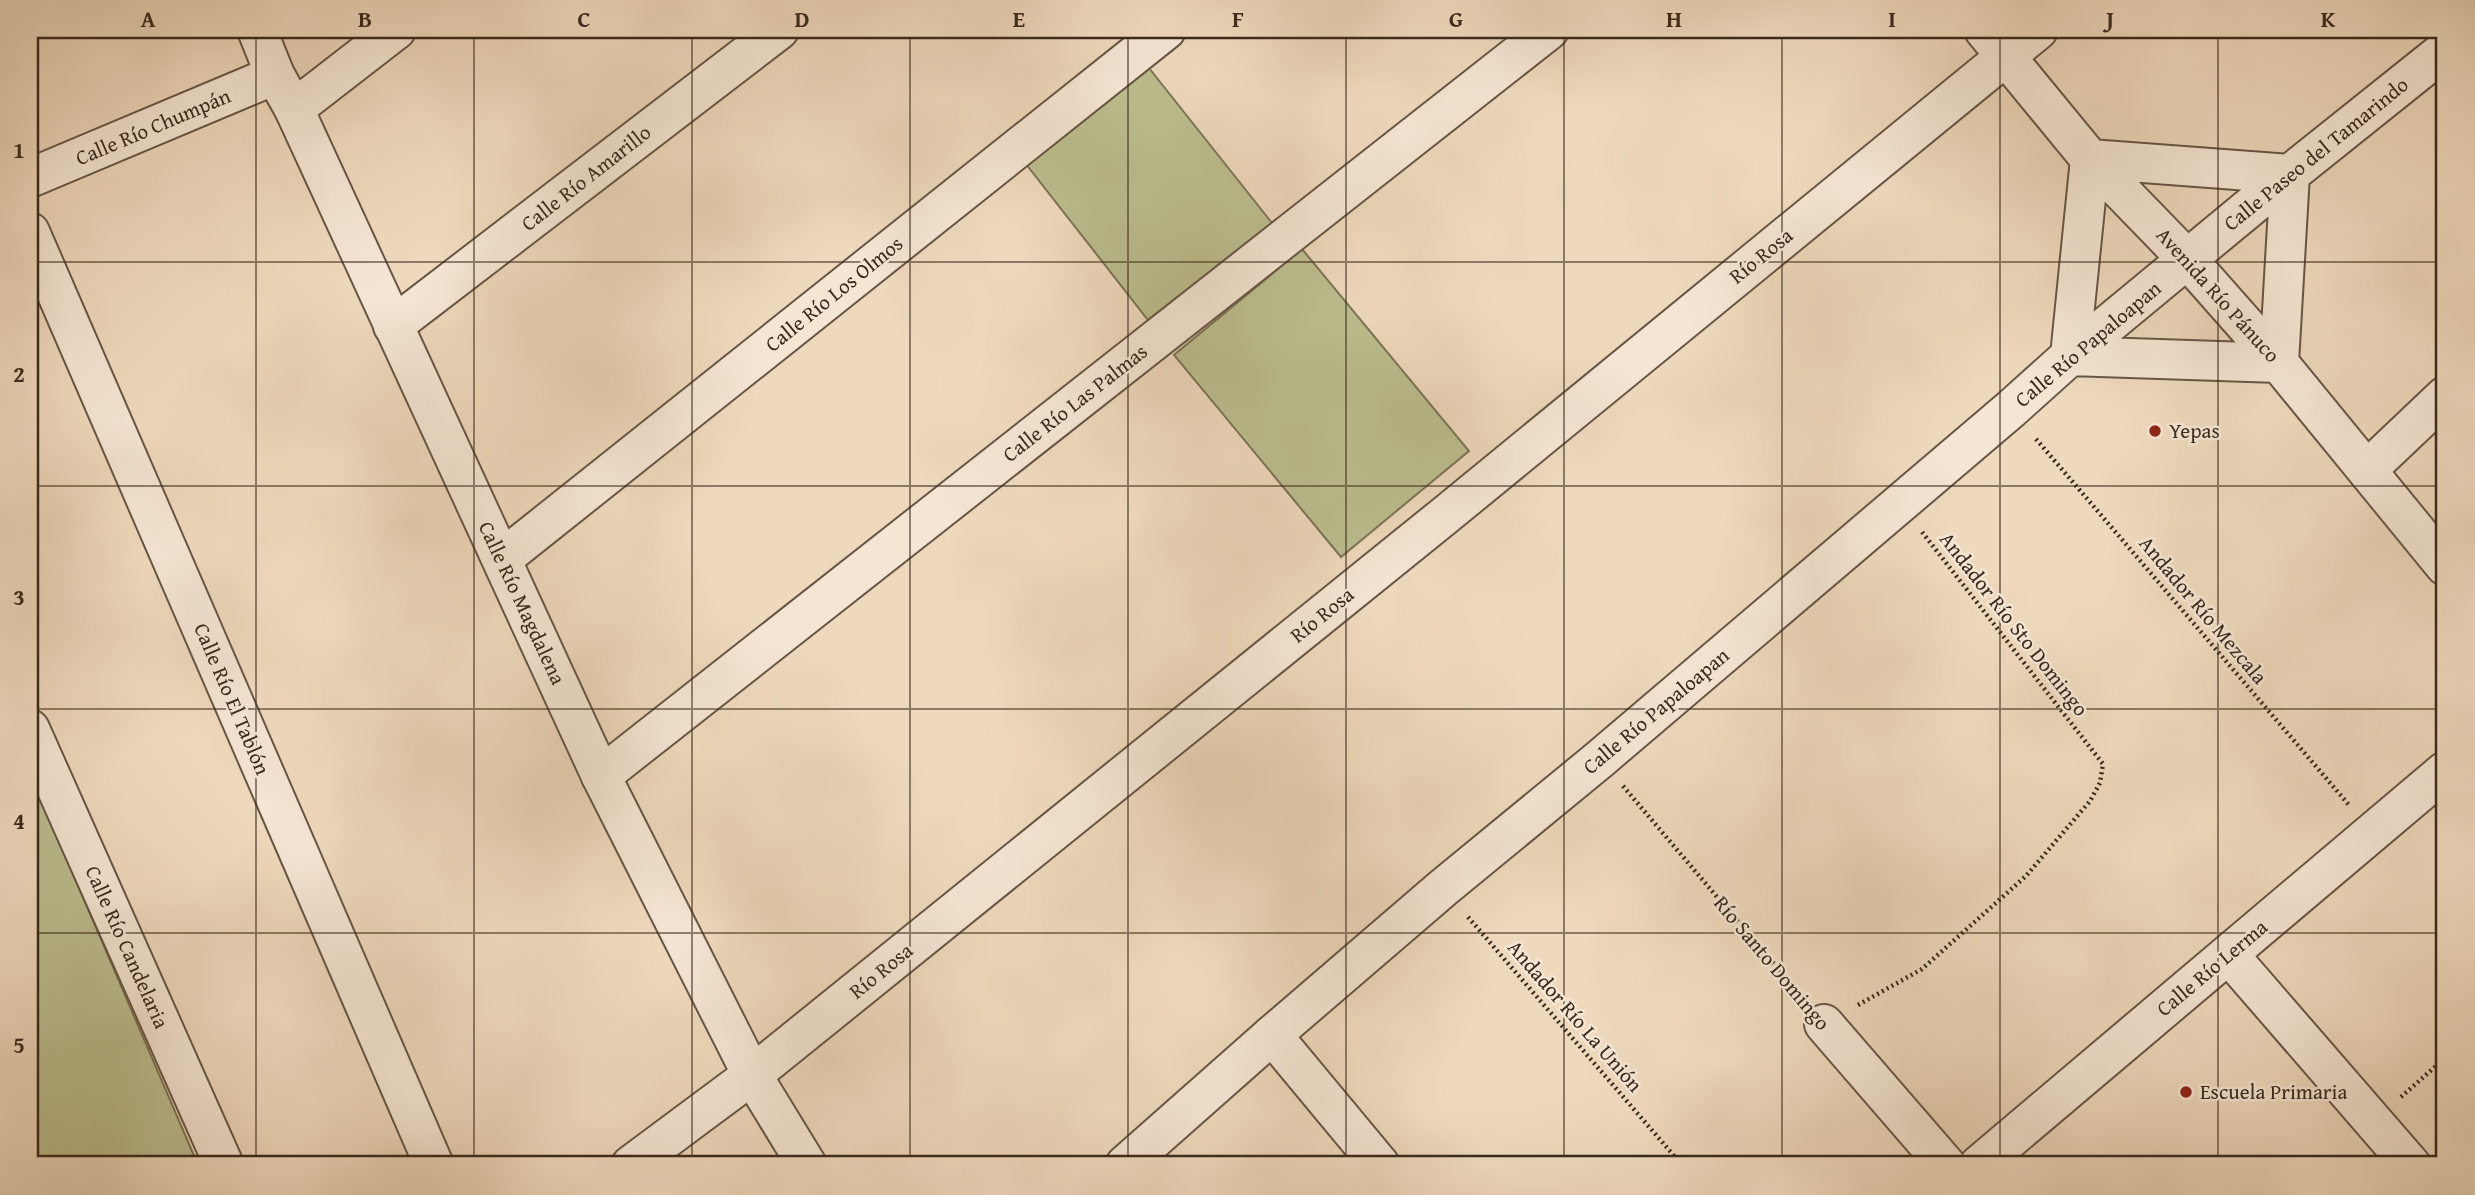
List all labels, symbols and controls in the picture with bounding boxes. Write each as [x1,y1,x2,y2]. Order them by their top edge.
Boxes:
text: A [141,2,156,35]
text: B [358,2,372,35]
text: C [577,2,591,35]
text: D [795,2,810,35]
text: E [1013,2,1025,35]
text: F [1232,2,1244,35]
text: G [1449,2,1463,35]
text: H [1666,2,1682,35]
text: I [1888,2,1896,35]
text: J [2102,2,2114,35]
text: K [2321,2,2336,35]
street label: Calle Paseo del Tamarindo [2216,69,2415,238]
street label: Calle Río Chumpán [70,80,235,173]
street label: Calle Río Amarillo [514,117,657,238]
text: 1 [13,133,25,166]
street label: Río Rosa [1722,220,1799,291]
street label: Avenida Río Pánuco [2149,220,2288,369]
street label: Calle Río Los Olmos [758,228,909,359]
street label: Calle Río Papaloapan [2008,273,2168,414]
street label: Calle Río Las Palmas [996,336,1154,469]
text: 2 [13,357,25,390]
place label: Yepas [2169,415,2220,446]
marker: Yepas [2147,423,2163,439]
street label: Calle Río Magdalena [471,516,574,690]
street label: Andador Río Sto Domingo [1932,525,2096,723]
street label: Andador Río Mezcala [2132,529,2275,691]
street label: Río Rosa [1283,579,1360,650]
text: 3 [13,580,25,613]
street label: Calle Río El Tablón [186,618,279,780]
street label: Calle Río Papaloapan [1576,640,1736,781]
text: 4 [13,804,25,837]
street label: Calle Río Candelaria [78,860,177,1033]
street label: Río Santo Domingo [1707,889,1838,1037]
street label: Calle Río Lerma [2149,912,2274,1023]
street label: Andador Río La Unión [1500,933,1651,1099]
street label: Río Rosa [842,935,919,1006]
text: 5 [13,1028,25,1061]
place label: Escuela Primaria [2200,1076,2347,1107]
marker: Escuela Primaria [2178,1084,2194,1100]

